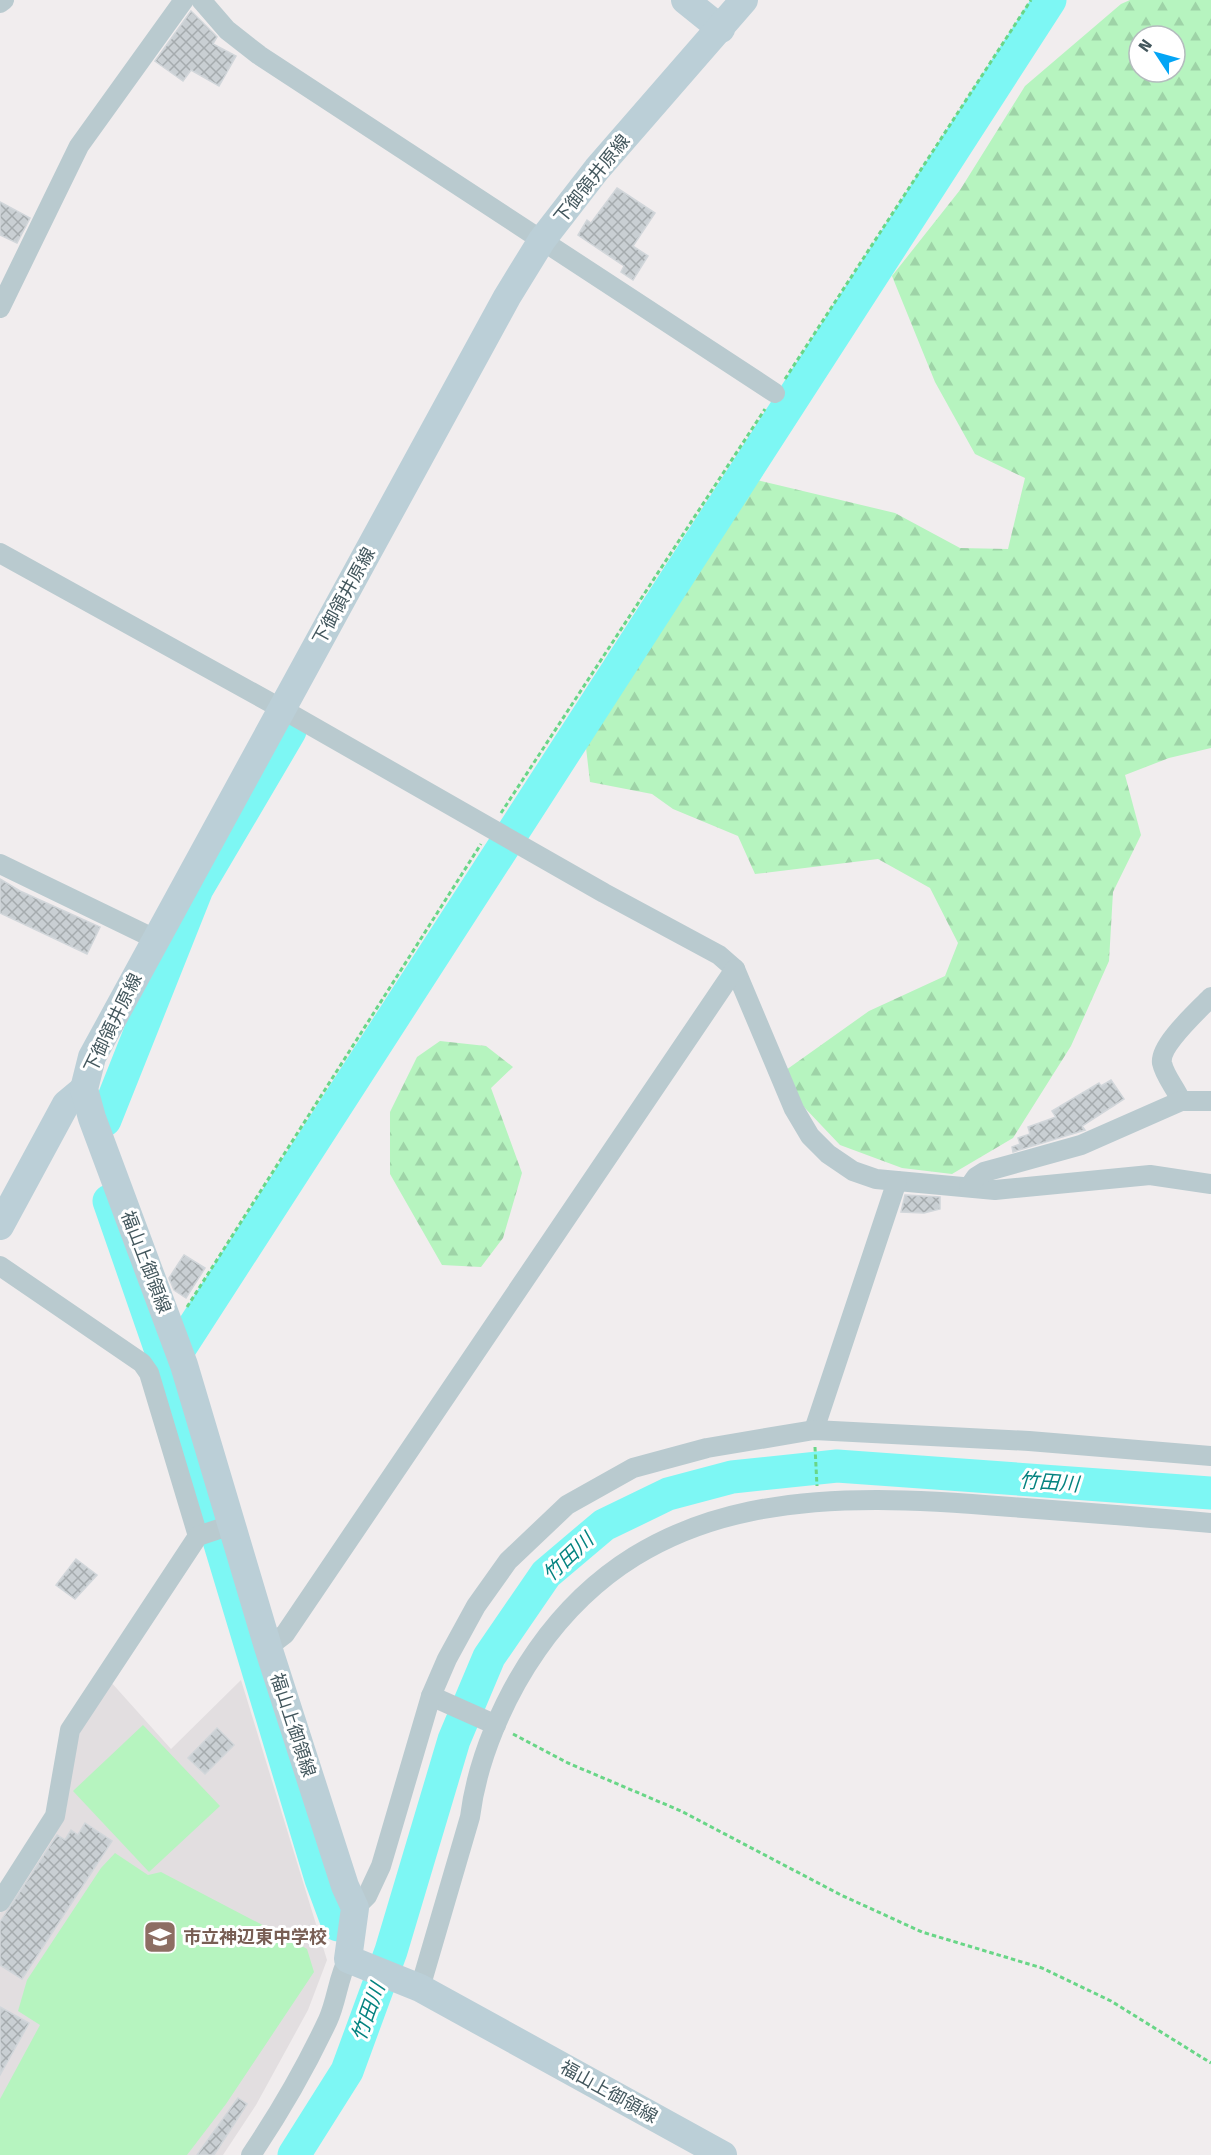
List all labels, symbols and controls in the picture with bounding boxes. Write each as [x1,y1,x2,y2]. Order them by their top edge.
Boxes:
north arrow [1127,24,1187,84]
text: N [1134,36,1156,55]
street label: 下御領井原線 [549,130,635,228]
street label: 下御領井原線 [308,543,380,649]
street label: 下御領井原線 [79,970,147,1076]
street label: 福山上御領線 [116,1208,176,1316]
water label: 竹田川 [1018,1468,1082,1496]
water label: 竹田川 [538,1526,600,1586]
street label: 福山上御領線 [266,1670,320,1780]
school or university icon: 市立神辺東中学校 [142,1919,178,1955]
place label: 市立神辺東中学校 [183,1926,327,1948]
water label: 竹田川 [346,1978,390,2044]
street label: 福山上御領線 [556,2056,662,2128]

